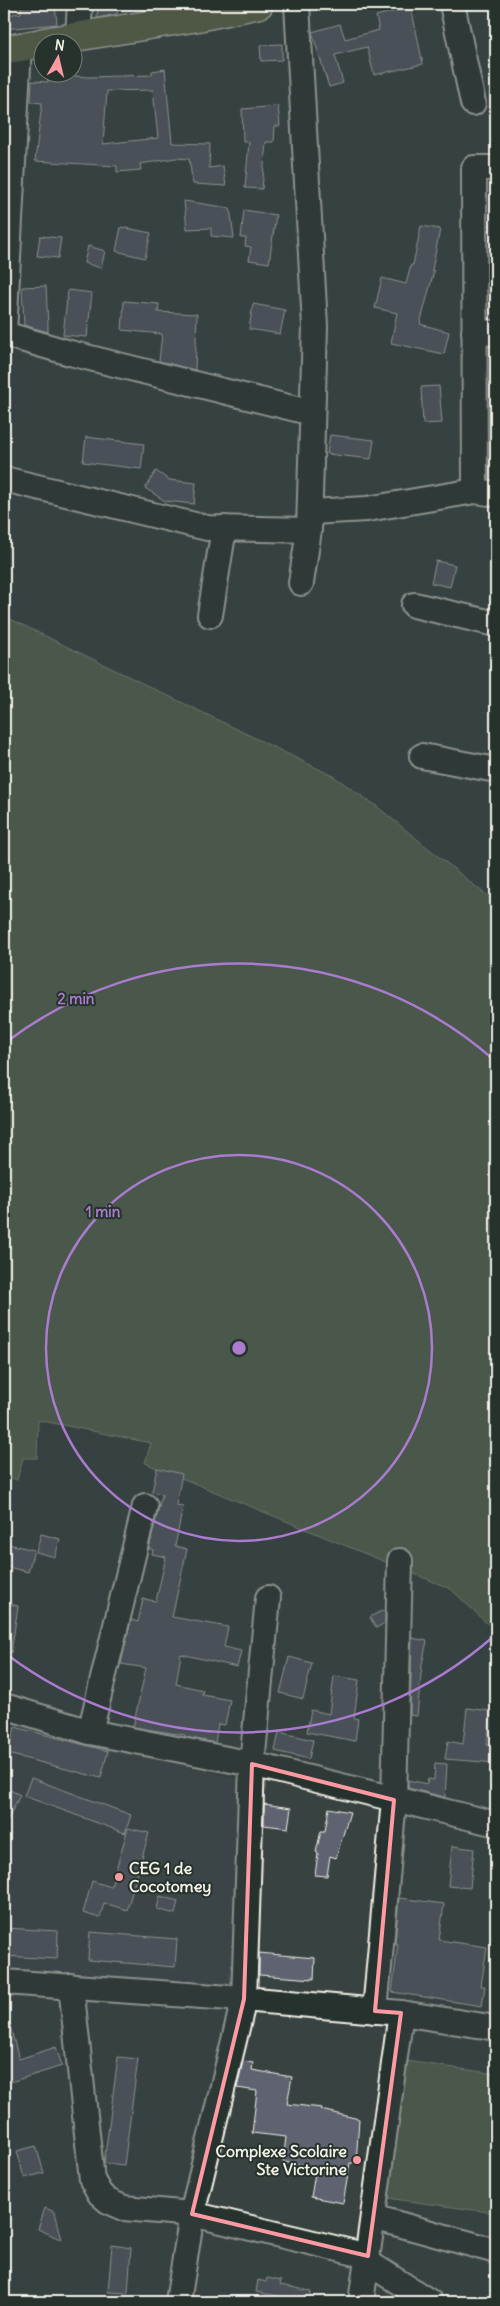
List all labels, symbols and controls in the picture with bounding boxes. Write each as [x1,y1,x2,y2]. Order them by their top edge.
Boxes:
north arrow [32,32,82,82]
text: N [54,36,66,55]
text: 2 min [58,989,95,1008]
text: 1 min [86,1202,121,1221]
centre of rings [230,1339,248,1357]
place label: CEG 1 de Cocotomey [129,1858,211,1897]
marker: CEG 1 de Cocotomey [113,1871,125,1883]
place label: Complexe Scolaire Ste Victorine [216,2141,347,2179]
marker: Complexe Scolaire Ste Victorine [351,2154,363,2166]

